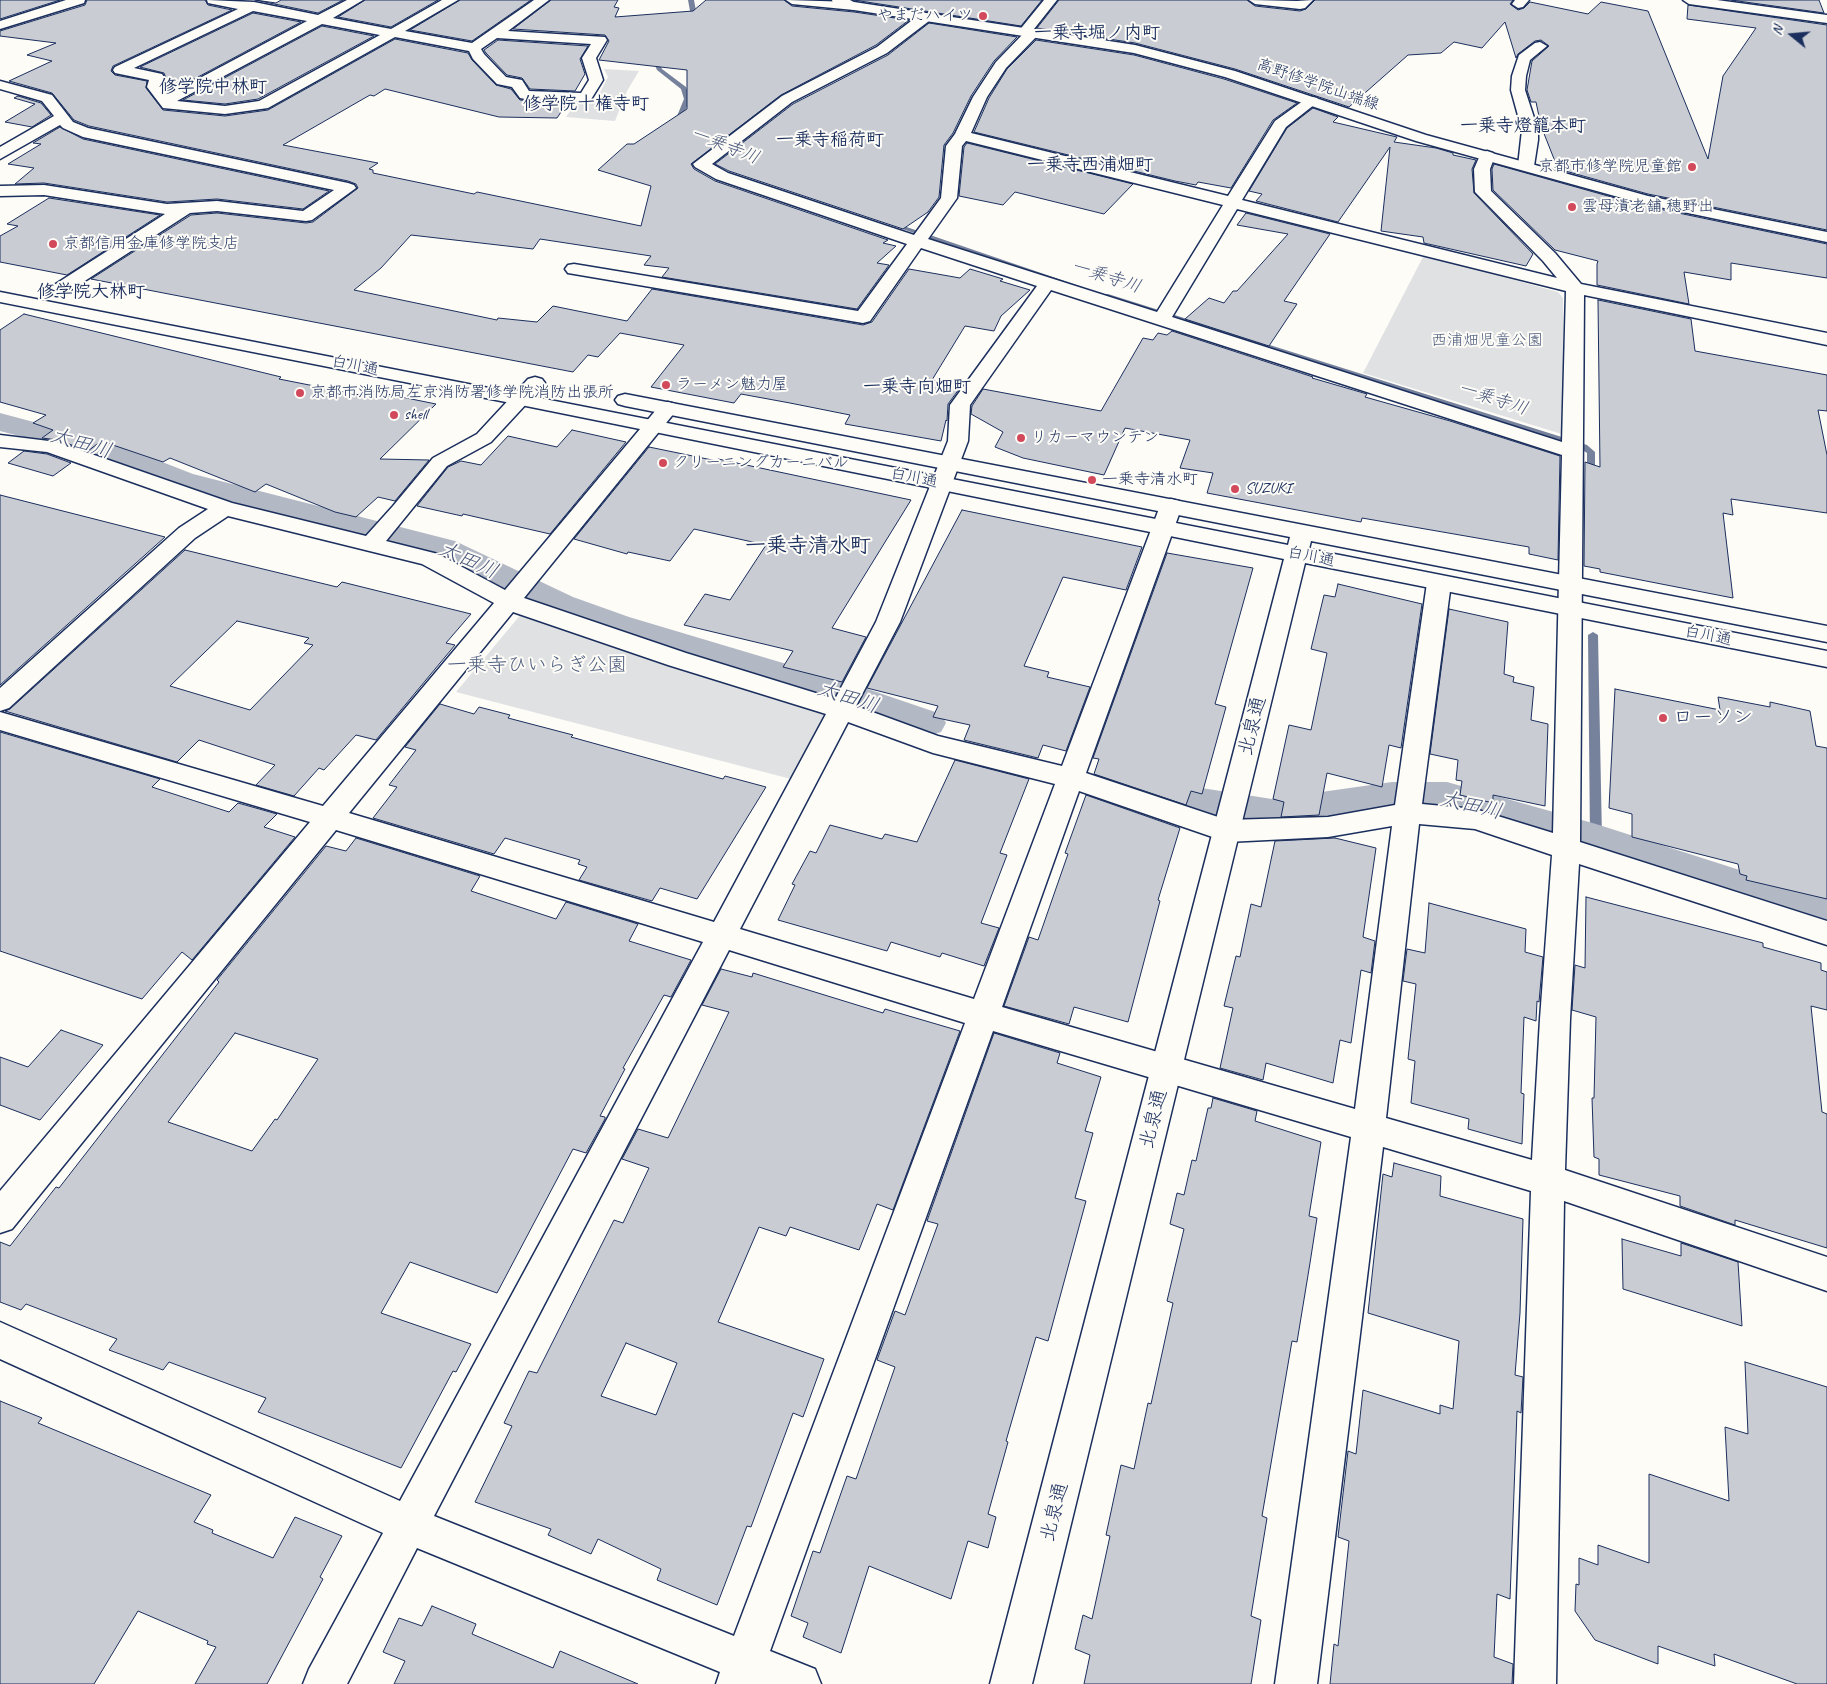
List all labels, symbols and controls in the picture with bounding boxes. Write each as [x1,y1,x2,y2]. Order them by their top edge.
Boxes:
place label: やまだハイツ [877,6,973,26]
marker: やまだハイツ [977,10,989,22]
north arrow [1767,10,1817,60]
district label: 一乗寺堀ノ内町 [1034,22,1160,44]
text: N [1768,24,1787,37]
street label: 高野修学院山端線 [1254,55,1382,115]
district label: 修学院中林町 [159,76,267,98]
district label: 修学院十権寺町 [523,93,649,115]
district label: 一乗寺燈籠本町 [1460,115,1586,137]
water label: 一乗寺川 [688,123,762,169]
district label: 一乗寺稲荷町 [776,129,884,151]
district label: 一乗寺西浦畑町 [1027,154,1153,176]
place label: 京都市修学院児童館 [1538,157,1682,177]
marker: 京都市修学院児童館 [1686,161,1698,173]
place label: 雲母漬老舗 穂野出 [1582,197,1714,217]
marker: 雲母漬老舗 穂野出 [1566,201,1578,213]
place label: 京都信用金庫修学院支店 [63,234,239,254]
marker: 京都信用金庫修学院支店 [47,238,59,250]
water label: 一乗寺川 [1068,256,1144,298]
district label: 修学院大林町 [37,281,145,303]
park label: 西浦畑児童公園 [1431,331,1543,351]
street label: 白川通 [330,352,380,380]
place label: ラーメン魅力屋 [676,375,788,395]
district label: 一乗寺向畑町 [863,376,971,398]
water label: 一乗寺川 [1455,378,1531,420]
marker: ラーメン魅力屋 [660,379,672,391]
place label: 京都市消防局左京消防署修学院消防出張所 [310,383,614,403]
marker: 京都市消防局左京消防署修学院消防出張所 [294,387,306,399]
place label: shell [404,405,427,425]
marker: shell [388,409,400,421]
water label: 太田川 [47,423,115,465]
place label: リカーマウンテン [1031,428,1159,448]
marker: リカーマウンテン [1015,432,1027,444]
place label: クリーニングカーニバル [673,453,849,473]
marker: クリーニングカーニバル [657,457,669,469]
street label: 白川通 [889,464,939,492]
place label: 一乗寺清水町 [1102,470,1198,490]
marker: 一乗寺清水町 [1086,474,1098,486]
place label: SUZUKI [1245,479,1291,499]
marker: SUZUKI [1229,483,1241,495]
district label: 一乗寺清水町 [745,533,871,559]
water label: 太田川 [434,537,502,585]
street label: 白川通 [1286,543,1336,571]
street label: 白川通 [1683,622,1733,650]
park label: 一乗寺ひいらぎ公園 [447,654,627,678]
water label: 太田川 [814,676,882,720]
street label: 北泉通 [1234,694,1272,758]
place label: ローソン [1673,706,1753,730]
marker: ローソン [1657,712,1669,724]
water label: 太田川 [1437,787,1505,825]
street label: 北泉通 [1135,1087,1173,1151]
street label: 北泉通 [1036,1480,1074,1544]

